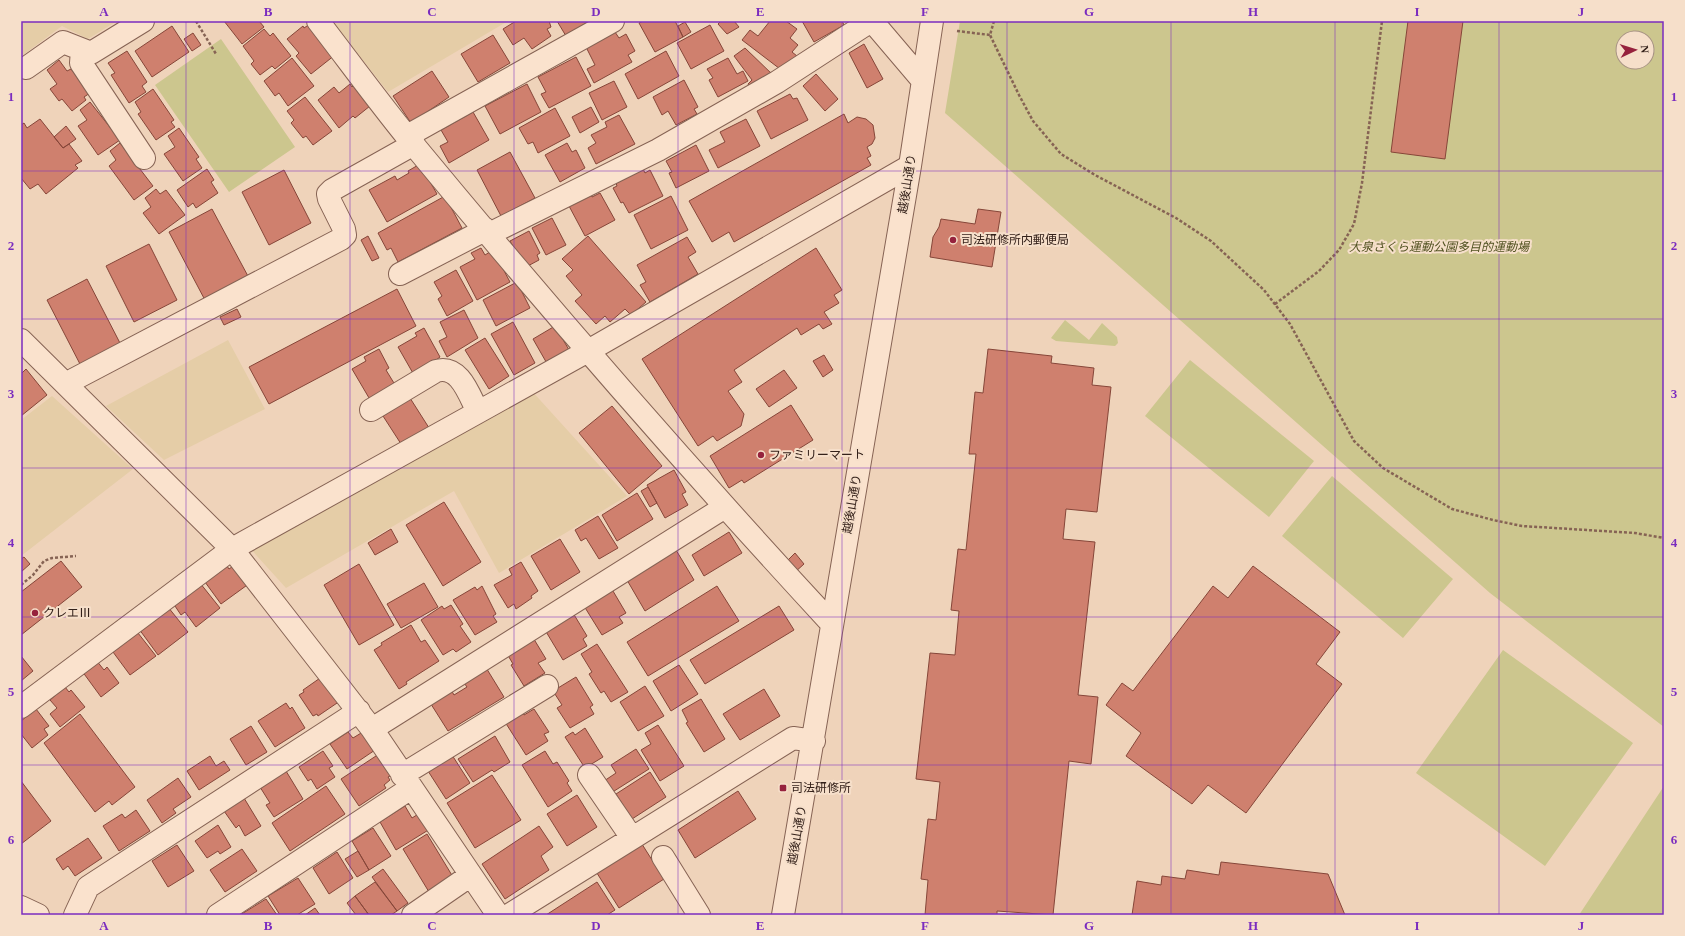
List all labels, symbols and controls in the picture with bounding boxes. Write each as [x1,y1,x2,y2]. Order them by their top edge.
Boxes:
text: A [99,4,109,19]
text: B [264,4,273,19]
text: C [427,4,437,19]
text: D [591,4,601,19]
text: E [756,4,764,19]
text: F [921,4,929,19]
text: G [1084,4,1094,19]
text: H [1248,4,1258,19]
text: I [1414,4,1420,19]
text: J [1578,4,1585,19]
north arrow [1615,30,1655,70]
text: N [1639,45,1651,54]
text: 1 [8,89,14,104]
text: 1 [1671,89,1677,104]
street label: 越後山通り [895,153,919,215]
place label: 司法研修所内郵便局 [961,233,1069,247]
marker: 司法研修所内郵便局 [948,235,958,245]
text: 2 [8,238,14,253]
text: 2 [1671,238,1677,253]
park label: 大泉さくら運動公園多目的運動場 [1349,240,1531,254]
text: 3 [8,386,15,401]
text: 3 [1671,386,1678,401]
place label: ファミリーマート [769,448,865,462]
marker: ファミリーマート [756,450,766,460]
street label: 越後山通り [840,473,864,535]
text: 4 [8,535,15,550]
text: 4 [1671,535,1678,550]
place label: クレエⅢ [43,606,91,620]
marker: クレエⅢ [30,608,40,618]
text: 5 [8,684,15,699]
text: 5 [1671,684,1678,699]
place label: 司法研修所 [791,781,851,795]
marker: 司法研修所 [778,783,788,793]
street label: 越後山通り [785,804,809,866]
text: 6 [8,832,15,847]
text: 6 [1671,832,1678,847]
text: A [99,918,109,933]
text: B [264,918,273,933]
text: C [427,918,437,933]
text: D [591,918,601,933]
text: E [756,918,764,933]
text: F [921,918,929,933]
text: G [1084,918,1094,933]
text: H [1248,918,1258,933]
text: I [1414,918,1420,933]
text: J [1578,918,1585,933]

